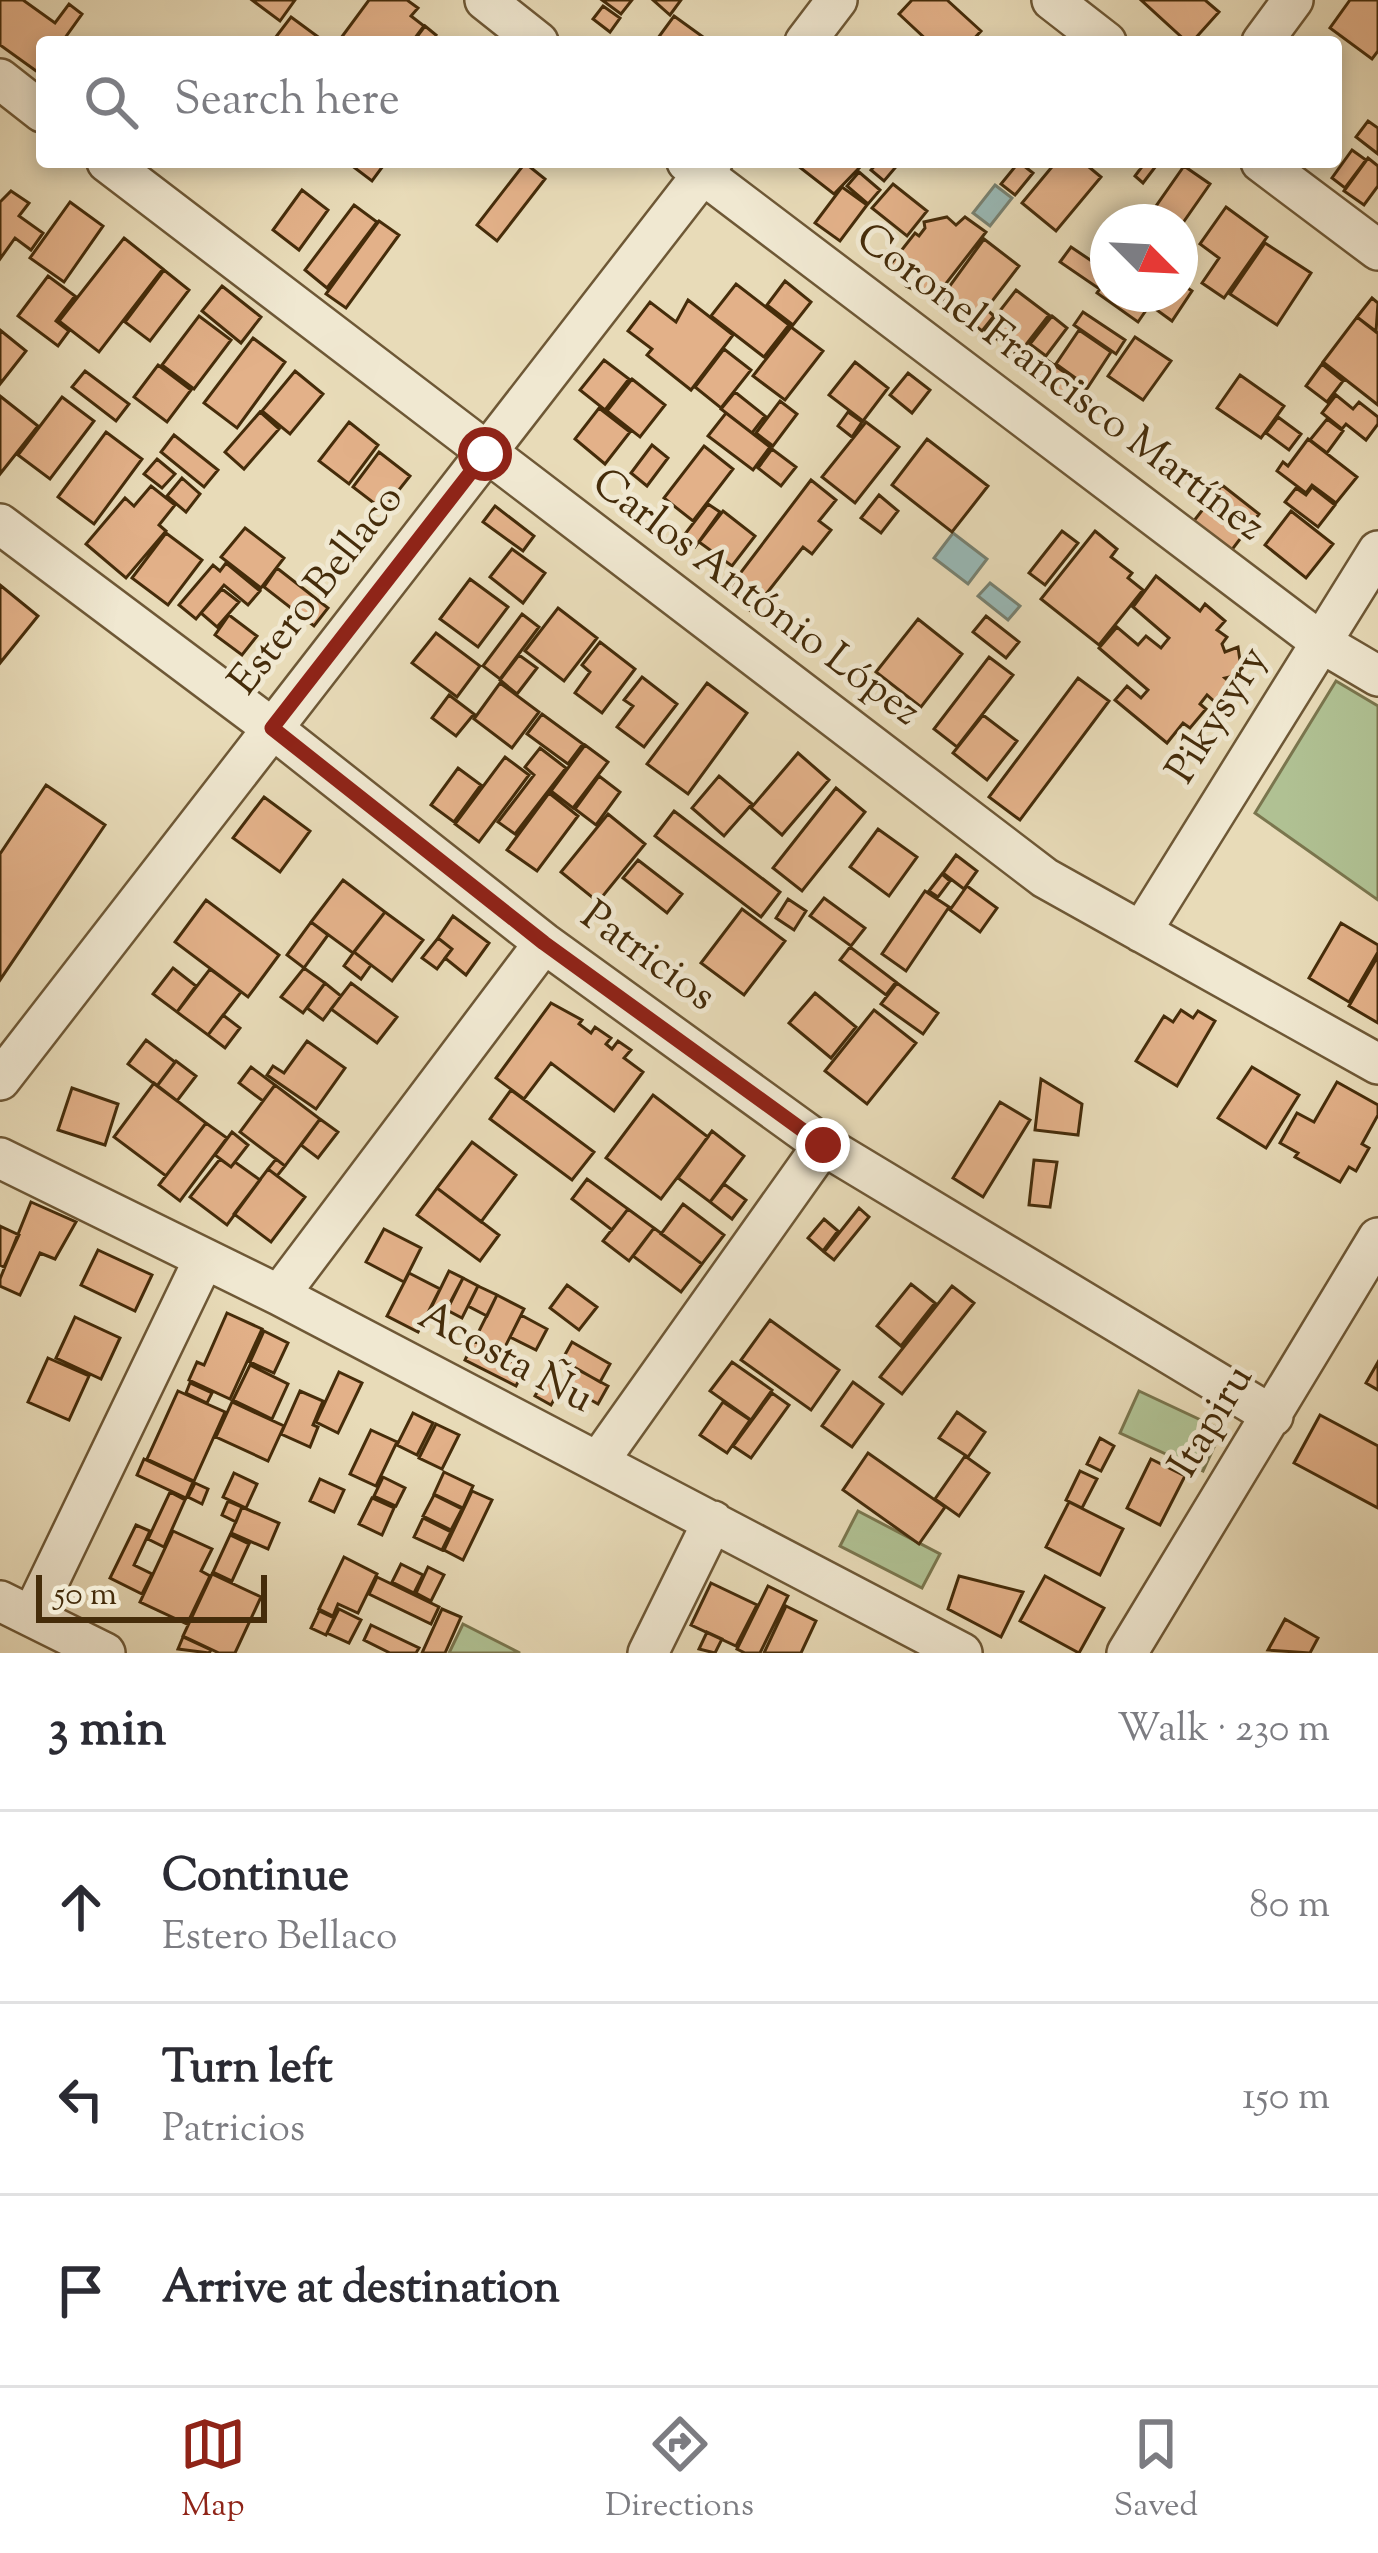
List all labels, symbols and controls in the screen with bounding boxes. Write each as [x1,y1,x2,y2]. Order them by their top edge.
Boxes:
search box [36,36,1342,168]
icon: search [78,69,144,135]
text: Search here [174,70,400,135]
north arrow [1090,204,1198,312]
street label: Coronel Francisco Martínez [842,210,1276,558]
route start [458,427,512,481]
street label: Carlos António López [578,455,932,743]
street label: Estero Bellaco [216,473,420,709]
street label: Pikysyry [1153,636,1285,796]
street label: Patricios [567,888,727,1028]
route end [796,1118,850,1172]
street label: Acosta Ñu [407,1288,603,1430]
street label: Itapiru [1156,1354,1270,1490]
scale bar [36,1569,267,1622]
text: 50 m [54,1572,117,1620]
text: 3 min [48,1695,166,1768]
text: Walk · 230 m [1117,1703,1330,1759]
text: Continue [162,1846,349,1911]
icon: ahead [48,1874,114,1940]
text: 80 m [1249,1879,1330,1935]
text: Estero Bellaco [162,1911,397,1967]
text: Turn left [162,2038,333,2103]
icon: left [48,2066,114,2132]
text: 150 m [1242,2071,1330,2127]
text: Patricios [162,2103,305,2159]
icon: arrive [48,2258,114,2324]
text: Arrive at destination [162,2258,560,2323]
tab: Map [180,2411,246,2531]
tab: Directions [605,2411,754,2531]
tab: Saved [1114,2411,1198,2531]

